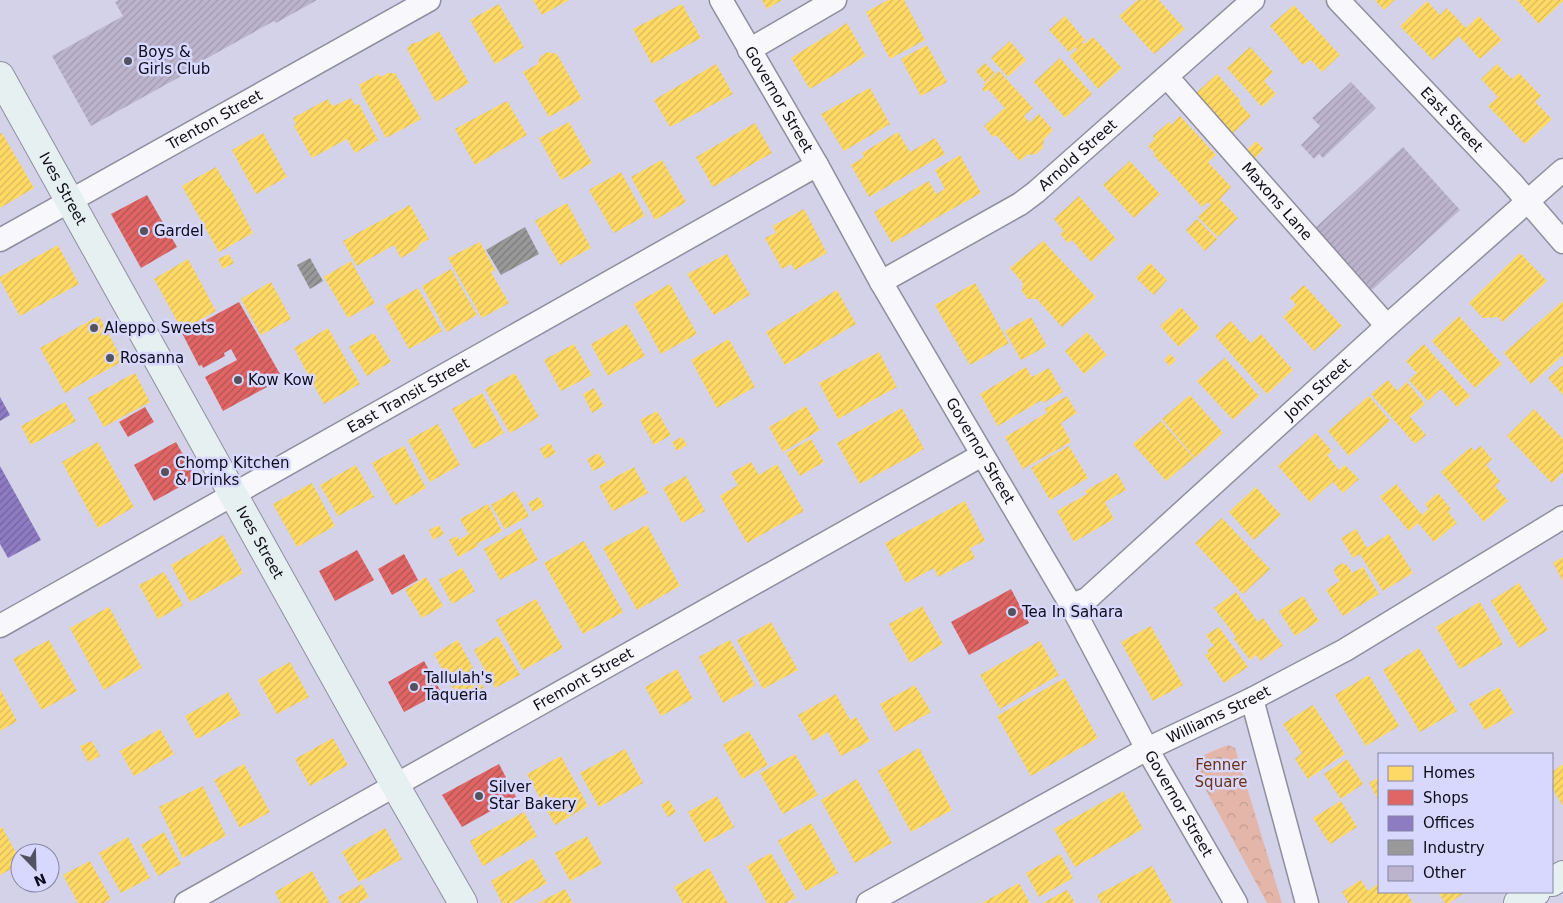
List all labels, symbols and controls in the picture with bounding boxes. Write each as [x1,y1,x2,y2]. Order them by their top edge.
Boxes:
place label: Boys & Girls Club [138,43,210,78]
street label: Governor Street [741,43,817,156]
marker: Boys & Girls Club [122,55,134,67]
street label: East Street [1417,83,1487,156]
street label: Trenton Street [163,86,266,154]
street label: Arnold Street [1035,116,1121,195]
street label: Ives Street [35,149,90,228]
street label: Maxons Lane [1238,159,1316,244]
place label: Gardel [154,222,204,240]
marker: Gardel [138,225,150,237]
place label: Aleppo Sweets [104,319,215,337]
marker: Aleppo Sweets [88,322,100,334]
place label: Rosanna [120,349,184,367]
marker: Rosanna [104,352,116,364]
street label: East Transit Street [344,354,473,437]
street label: John Street [1280,354,1355,424]
place label: Kow Kow [248,371,314,389]
marker: Kow Kow [232,374,244,386]
street label: Governor Street [942,394,1019,507]
place label: Chomp Kitchen & Drinks [175,454,289,489]
marker: Chomp Kitchen & Drinks [159,466,171,478]
street label: Ives Street [232,503,287,582]
place label: Tea In Sahara [1021,603,1123,621]
marker: Tea In Sahara [1006,606,1018,618]
street label: Fremont Street [530,644,637,715]
place label: Tallulah's Taqueria [423,669,493,704]
marker: Tallulah's Taqueria [408,681,420,693]
street label: Williams Street [1164,682,1274,747]
street label: Governor Street [1141,747,1217,860]
legend [1378,753,1553,893]
park label: Fenner Square [1195,756,1248,791]
text: Homes [1423,764,1475,782]
place label: Silver Star Bakery [489,778,577,813]
text: Shops [1423,789,1469,807]
marker: Silver Star Bakery [473,790,485,802]
text: Offices [1423,814,1475,832]
text: Industry [1423,839,1485,857]
north arrow [10,843,60,893]
text: Other [1423,864,1466,882]
text: N [32,870,49,890]

